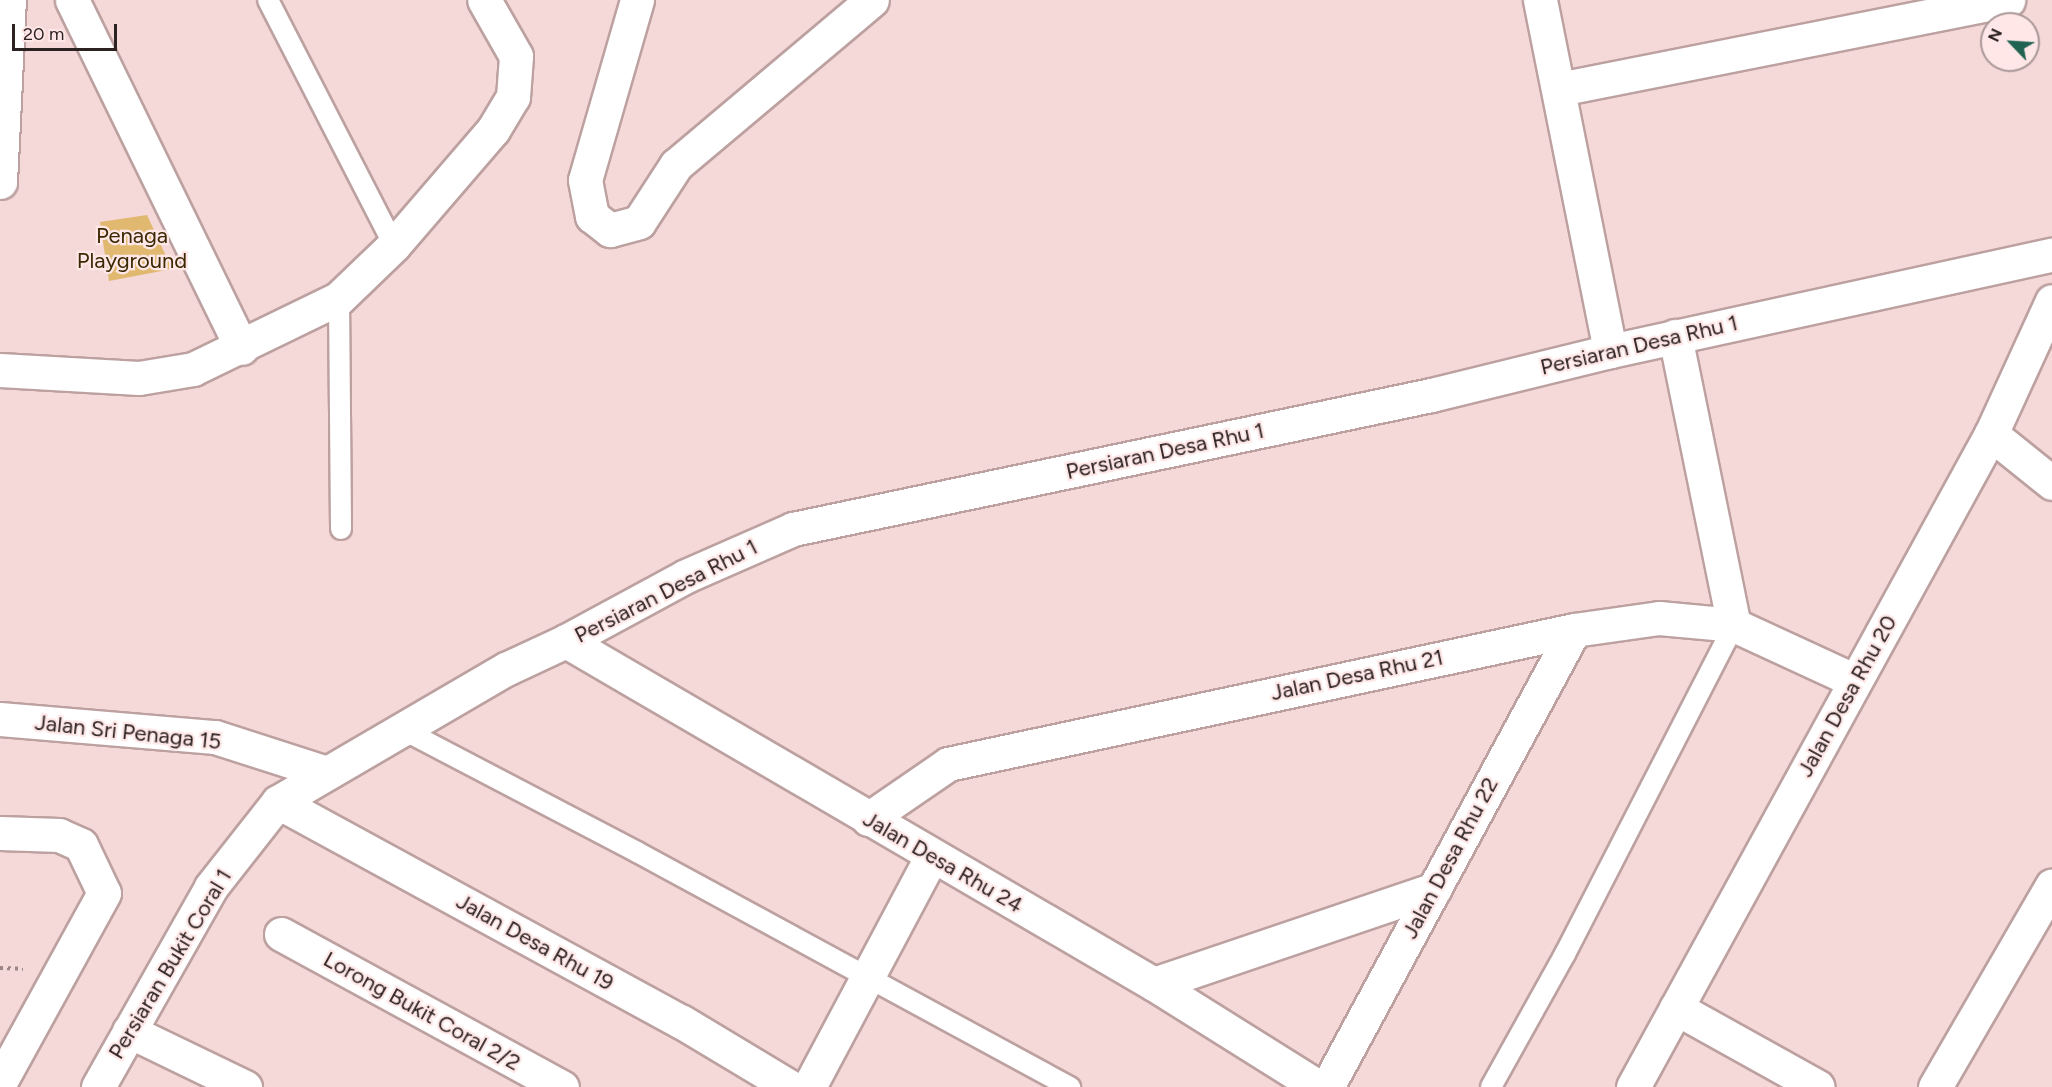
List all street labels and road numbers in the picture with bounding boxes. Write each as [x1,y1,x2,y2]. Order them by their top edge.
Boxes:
street label: Persiaran Desa Rhu 1 [1538,309,1740,381]
street label: Persiaran Desa Rhu 1 [1064,417,1266,485]
street label: Persiaran Desa Rhu 1 [570,533,762,649]
street label: Jalan Desa Rhu 20 [1792,611,1902,781]
street label: Jalan Desa Rhu 21 [1268,644,1446,706]
street label: Jalan Sri Penaga 15 [34,709,222,755]
street label: Jalan Desa Rhu 22 [1396,773,1504,943]
street label: Jalan Desa Rhu 24 [858,806,1028,918]
street label: Persiaran Bukit Coral 1 [103,864,237,1064]
street label: Jalan Desa Rhu 19 [452,888,618,996]
street label: Lorong Bukit Coral 2/2 [319,946,525,1076]

